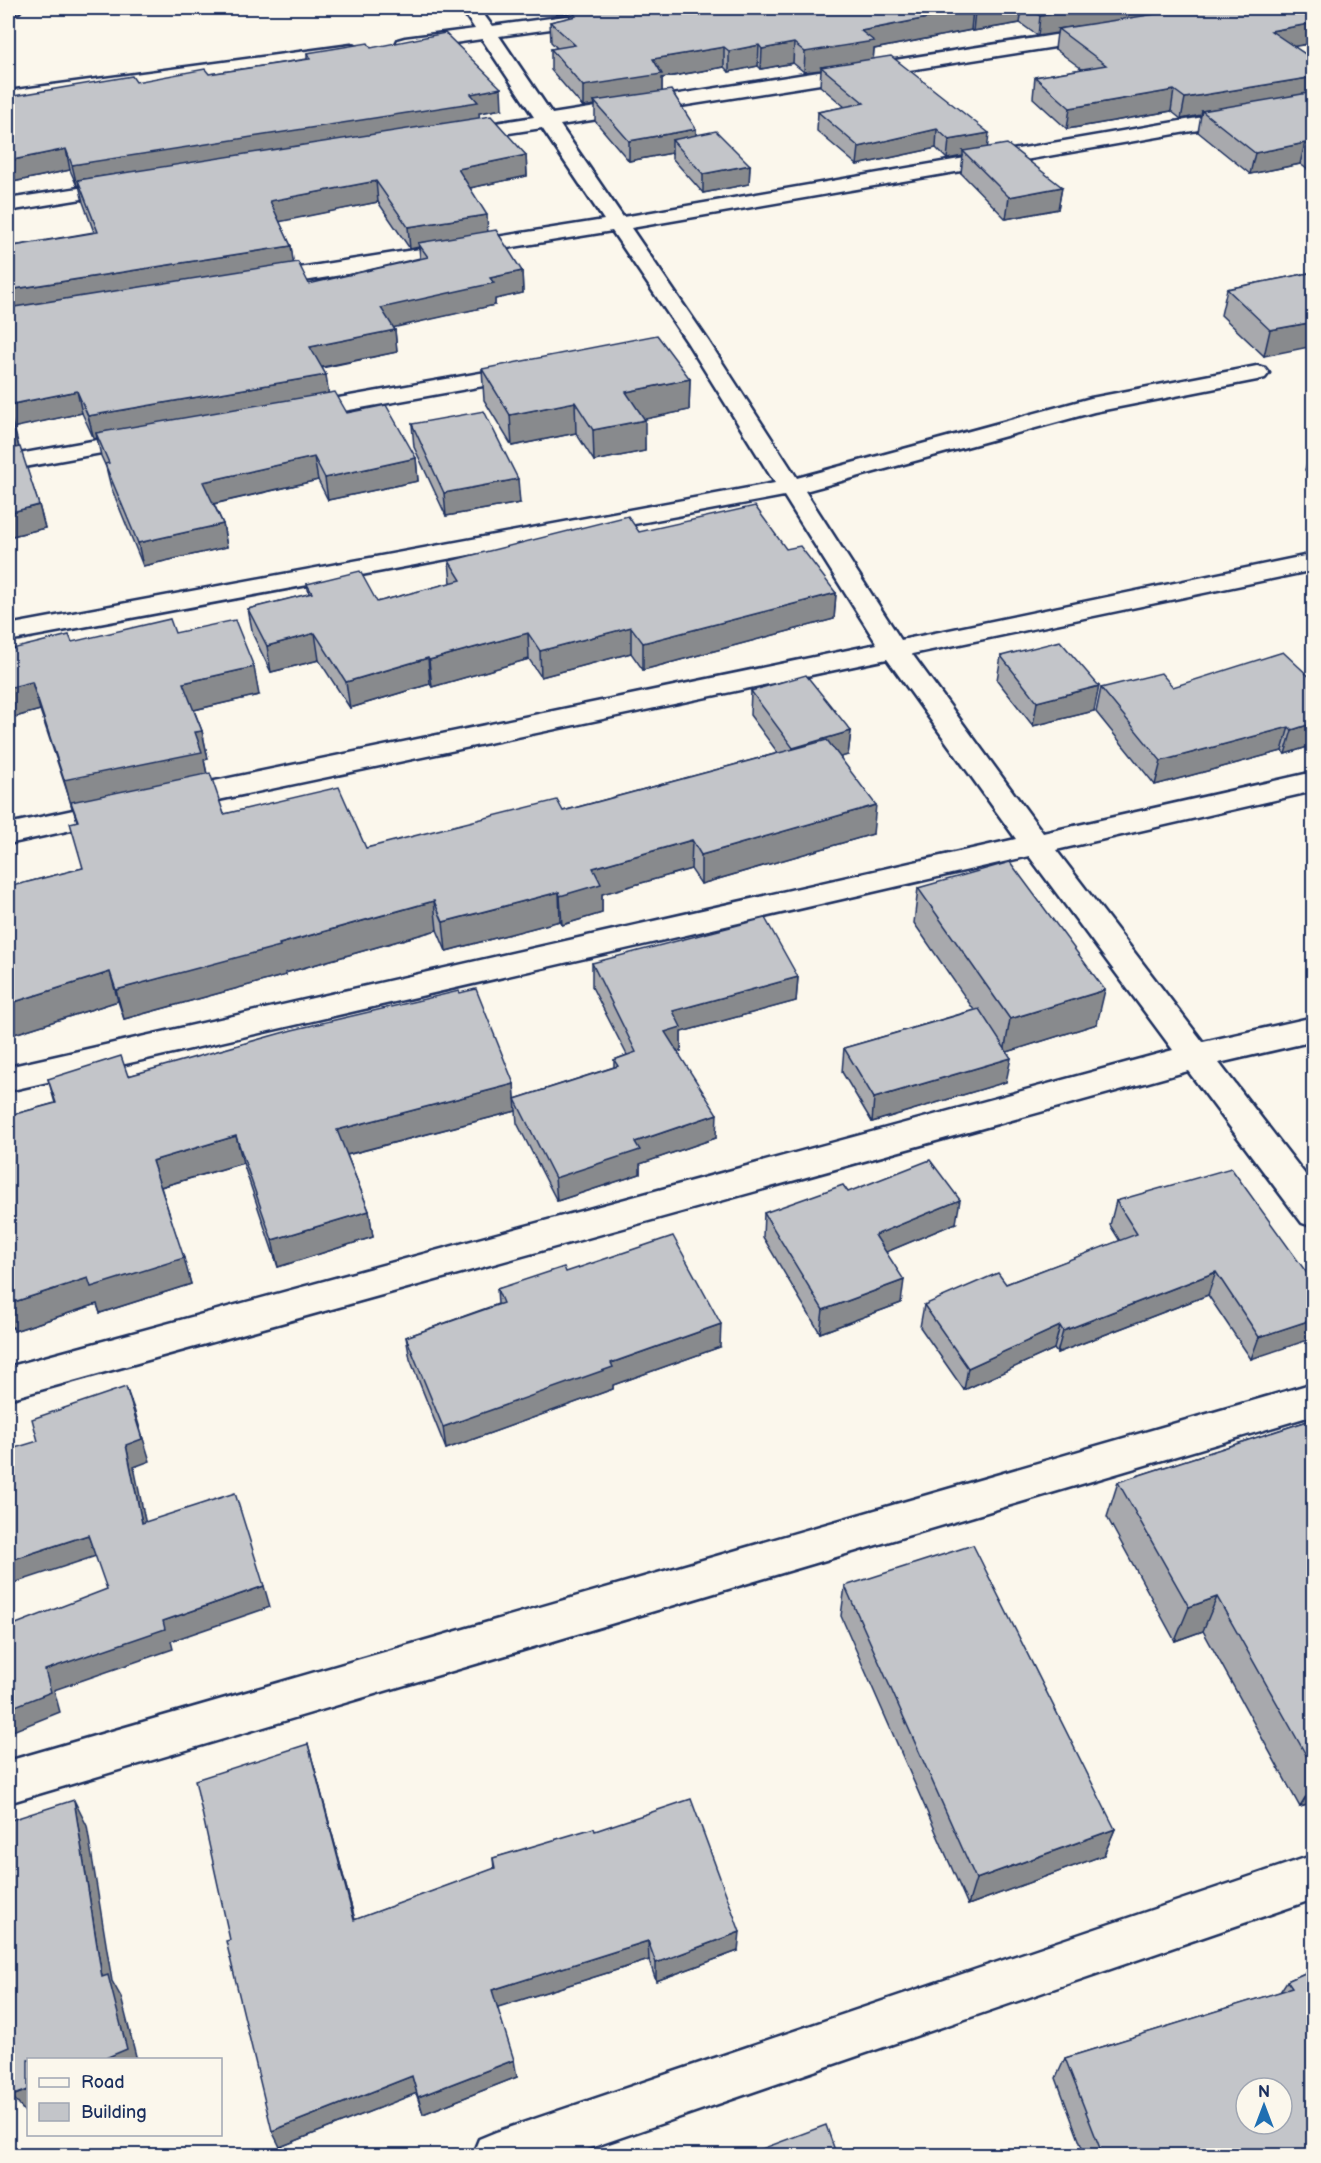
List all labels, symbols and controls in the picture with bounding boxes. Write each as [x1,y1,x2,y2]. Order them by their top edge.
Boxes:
legend [27,2058,222,2136]
text: Road [81,2072,125,2093]
north arrow [1234,2076,1294,2136]
text: N [1258,2083,1270,2102]
text: Building [81,2102,147,2123]

